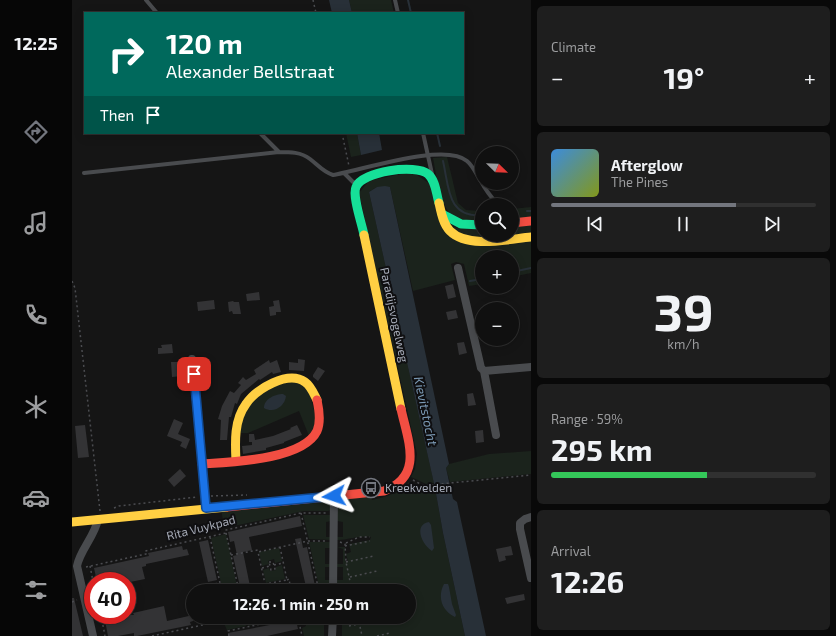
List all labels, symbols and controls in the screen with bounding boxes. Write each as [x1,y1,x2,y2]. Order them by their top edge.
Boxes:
text: 120 m [166,26,243,60]
icon: right [100,28,152,80]
text: 12:25 [14,32,58,54]
text: Climate [551,39,596,55]
text: 19° [663,59,704,95]
text: Alexander Bellstraat [166,60,334,82]
text: − [551,64,564,90]
text: + [804,64,816,90]
icon: arrive [142,104,164,126]
text: Then [100,106,134,124]
icon: directions [22,118,50,146]
north arrow [475,146,519,190]
map controls [475,146,519,346]
text: Afterglow [611,156,683,174]
text: The Pines [611,174,668,190]
button: search [475,198,519,242]
icon: music [22,209,50,237]
icon: previous [584,213,606,235]
icon: pause [672,213,694,235]
icon: next [761,213,783,235]
button: + [475,250,519,294]
street label: Paradijsvogelweg [377,266,412,364]
text: 39 [653,279,714,341]
icon: phone [22,301,50,329]
button: − [475,302,519,346]
text: km/h [667,336,700,352]
pin [177,357,211,391]
icon: arrive [183,363,205,385]
water label: Kievitstocht [411,375,441,447]
icon: climate [22,393,50,421]
text: Range · 59% [551,411,623,427]
text: 295 km [551,431,652,467]
position arrow [313,475,355,517]
bus stop icon: Kreekvelden [360,477,382,499]
place label: Kreekvelden [385,480,452,494]
icon: car [22,484,50,512]
street label: Rita Vuykpad [165,512,237,542]
text: Arrival [551,543,591,559]
text: 12:26 [551,563,624,599]
speed limit sign: 40 [84,572,136,624]
icon: filters [22,576,50,604]
text: 12:26 · 1 min · 250 m [233,595,369,613]

